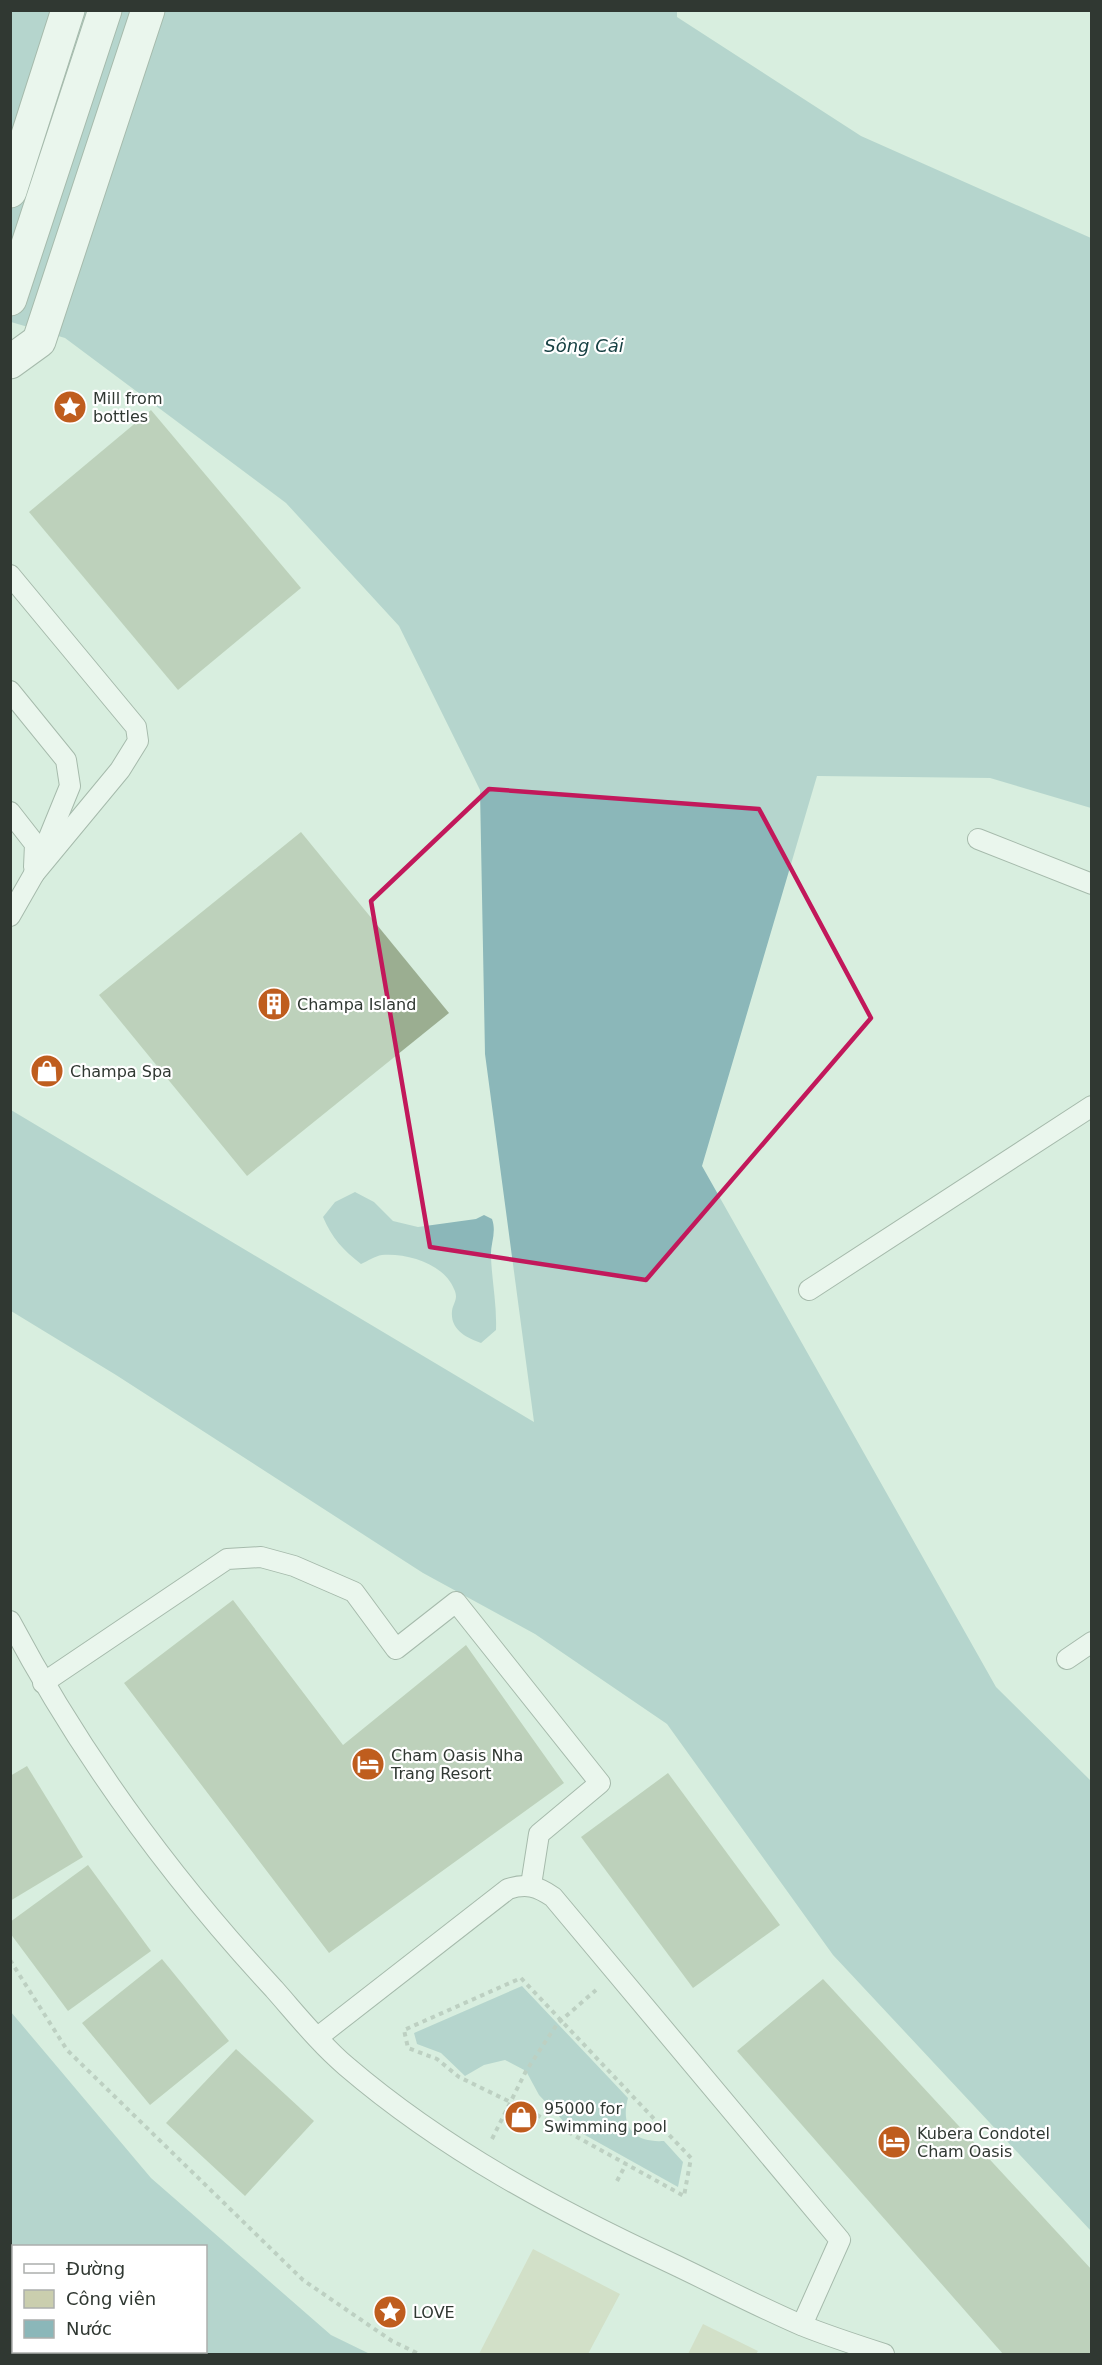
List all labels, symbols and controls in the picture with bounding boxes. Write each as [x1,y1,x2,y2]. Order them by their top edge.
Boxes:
water label: Sông Cái [544,335,624,356]
place icon: Mill from bottles [52,389,88,425]
place label: Mill from bottles [93,389,162,426]
building icon: Champa Island [256,986,292,1022]
place label: Champa Island [297,995,416,1014]
shop icon: Champa Spa [29,1053,65,1089]
place label: Champa Spa [70,1062,172,1081]
hotel icon: Cham Oasis Nha Trang Resort [350,1746,386,1782]
place label: Cham Oasis Nha Trang Resort [390,1746,523,1783]
shop icon: 95000 for Swimming pool [503,2099,539,2135]
place label: 95000 for Swimming pool [544,2099,667,2136]
hotel icon: Kubera Condotel Cham Oasis [876,2124,912,2160]
place label: Kubera Condotel Cham Oasis [917,2124,1050,2161]
legend [12,2245,207,2353]
text: Đường [66,2258,125,2279]
text: Công viên [66,2288,156,2309]
place icon: LOVE [372,2294,408,2330]
place label: LOVE [413,2303,455,2322]
text: Nước [66,2318,112,2339]

